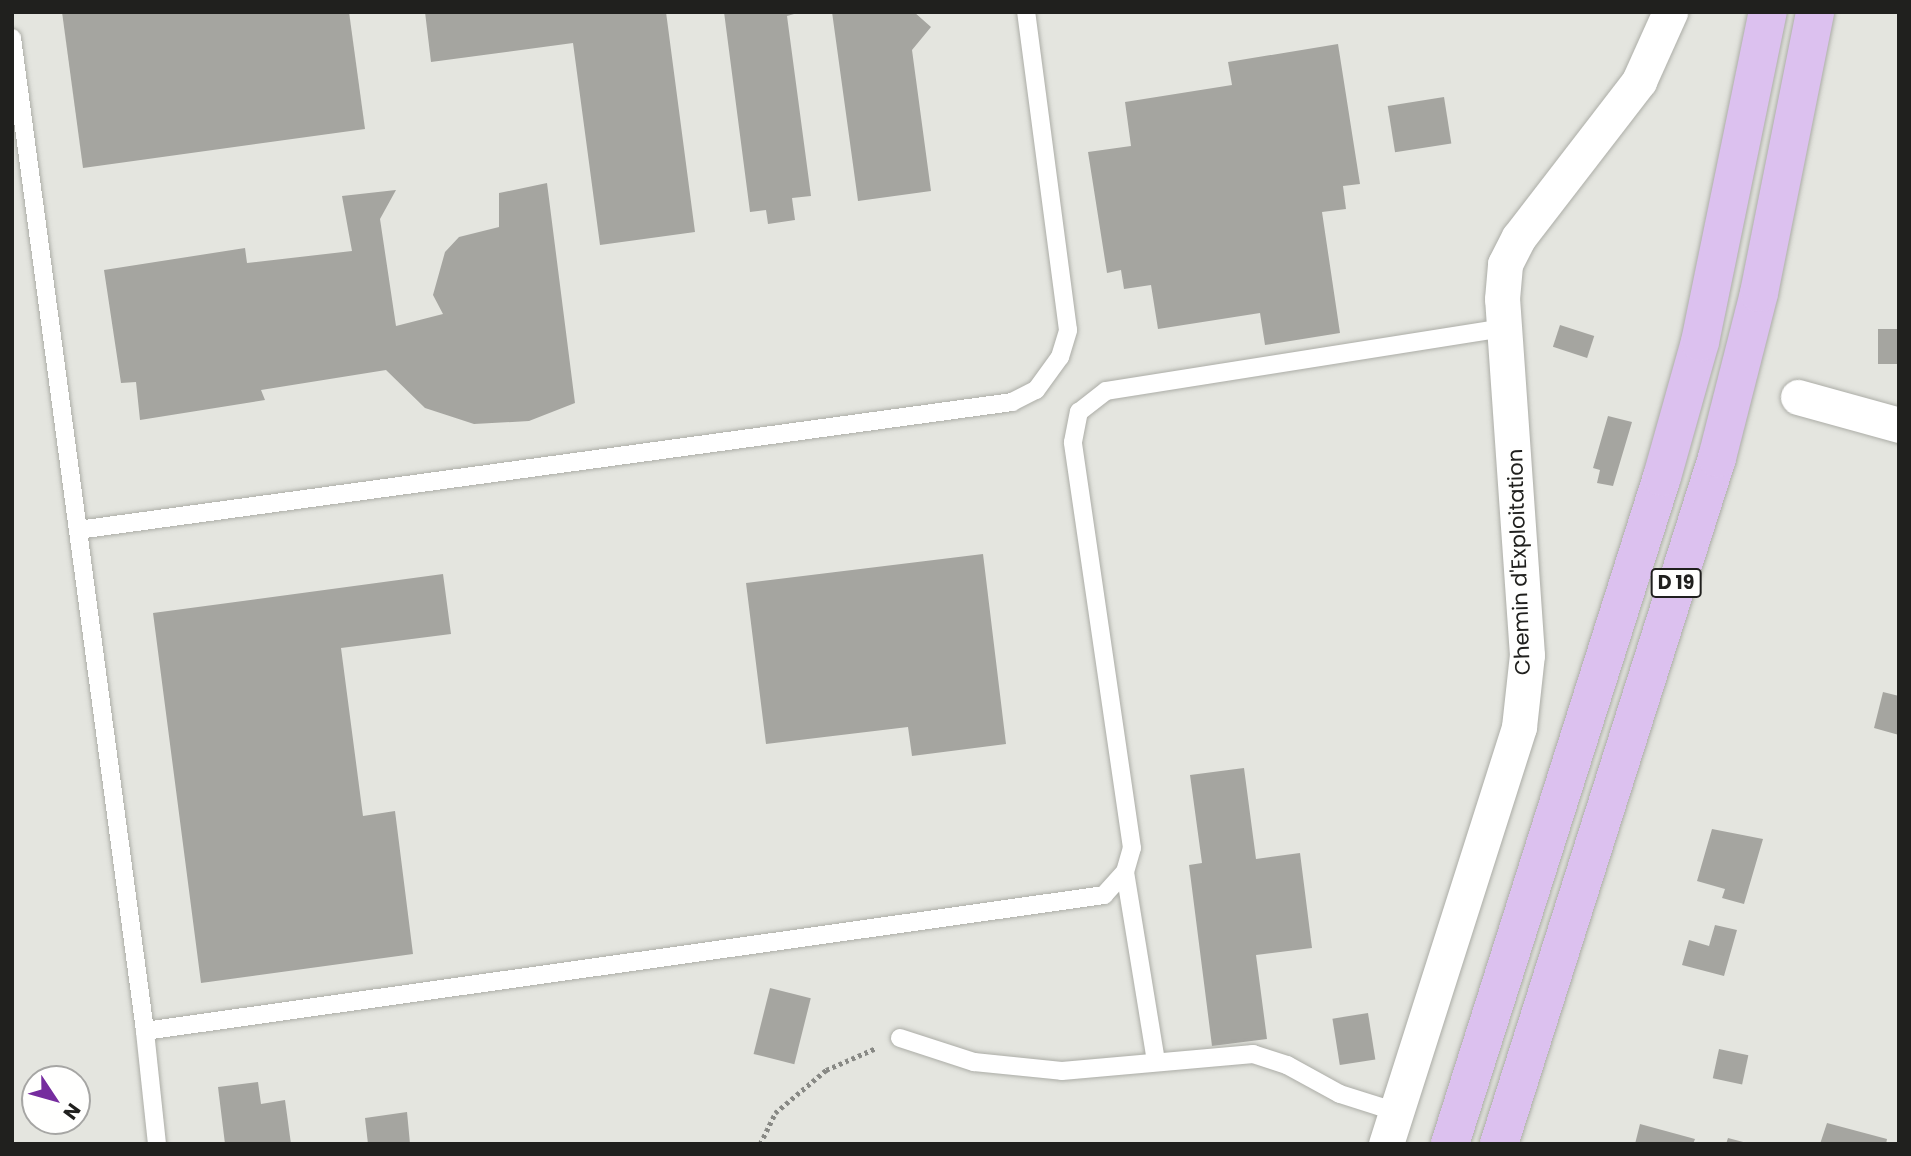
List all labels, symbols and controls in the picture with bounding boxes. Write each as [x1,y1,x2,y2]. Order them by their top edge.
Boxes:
street label: Chemin d'Exploitation [1502,448,1536,676]
road number: D 19 [1650,568,1702,598]
north arrow [21,1065,91,1135]
text: N [57,1098,87,1125]

